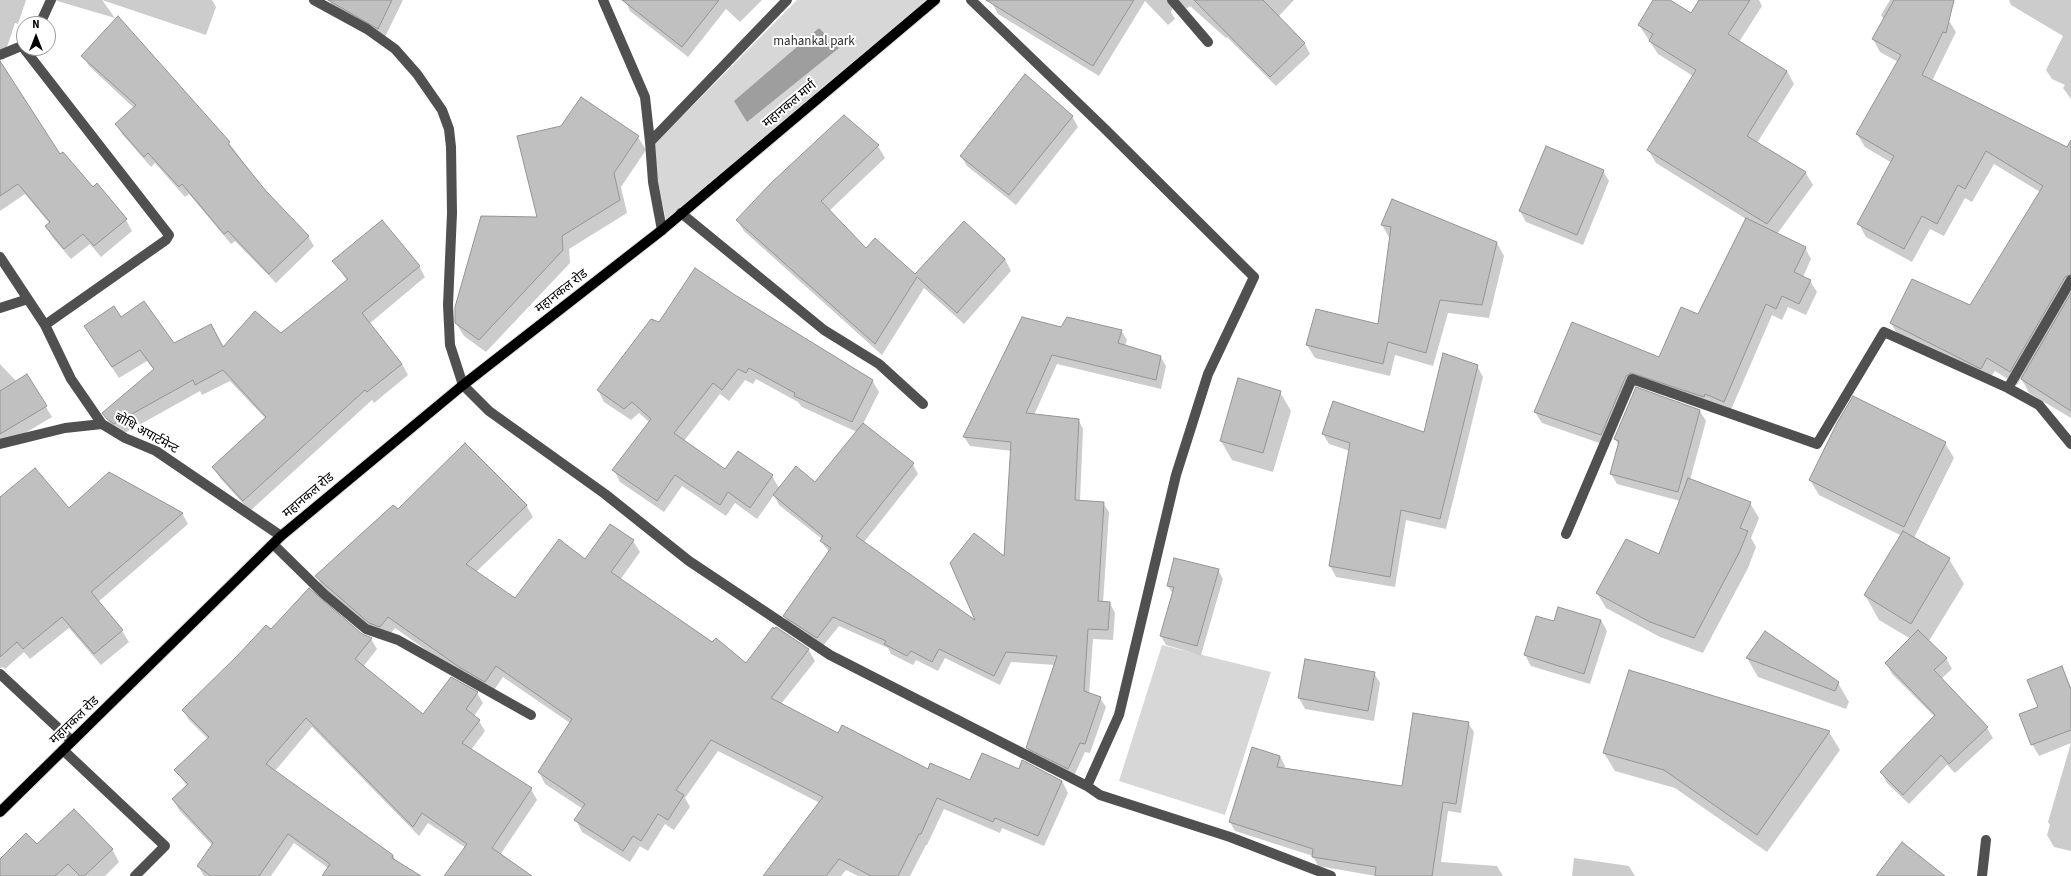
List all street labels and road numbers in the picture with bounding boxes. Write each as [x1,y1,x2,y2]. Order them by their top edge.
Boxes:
street label: महानकल मार्ग [760,78,820,132]
street label: महानकल रोड [533,267,591,317]
street label: बोधि अपार्टमेन्ट [111,410,181,458]
street label: महानकल रोड [280,470,338,522]
street label: महानकल रोड [47,694,103,748]

